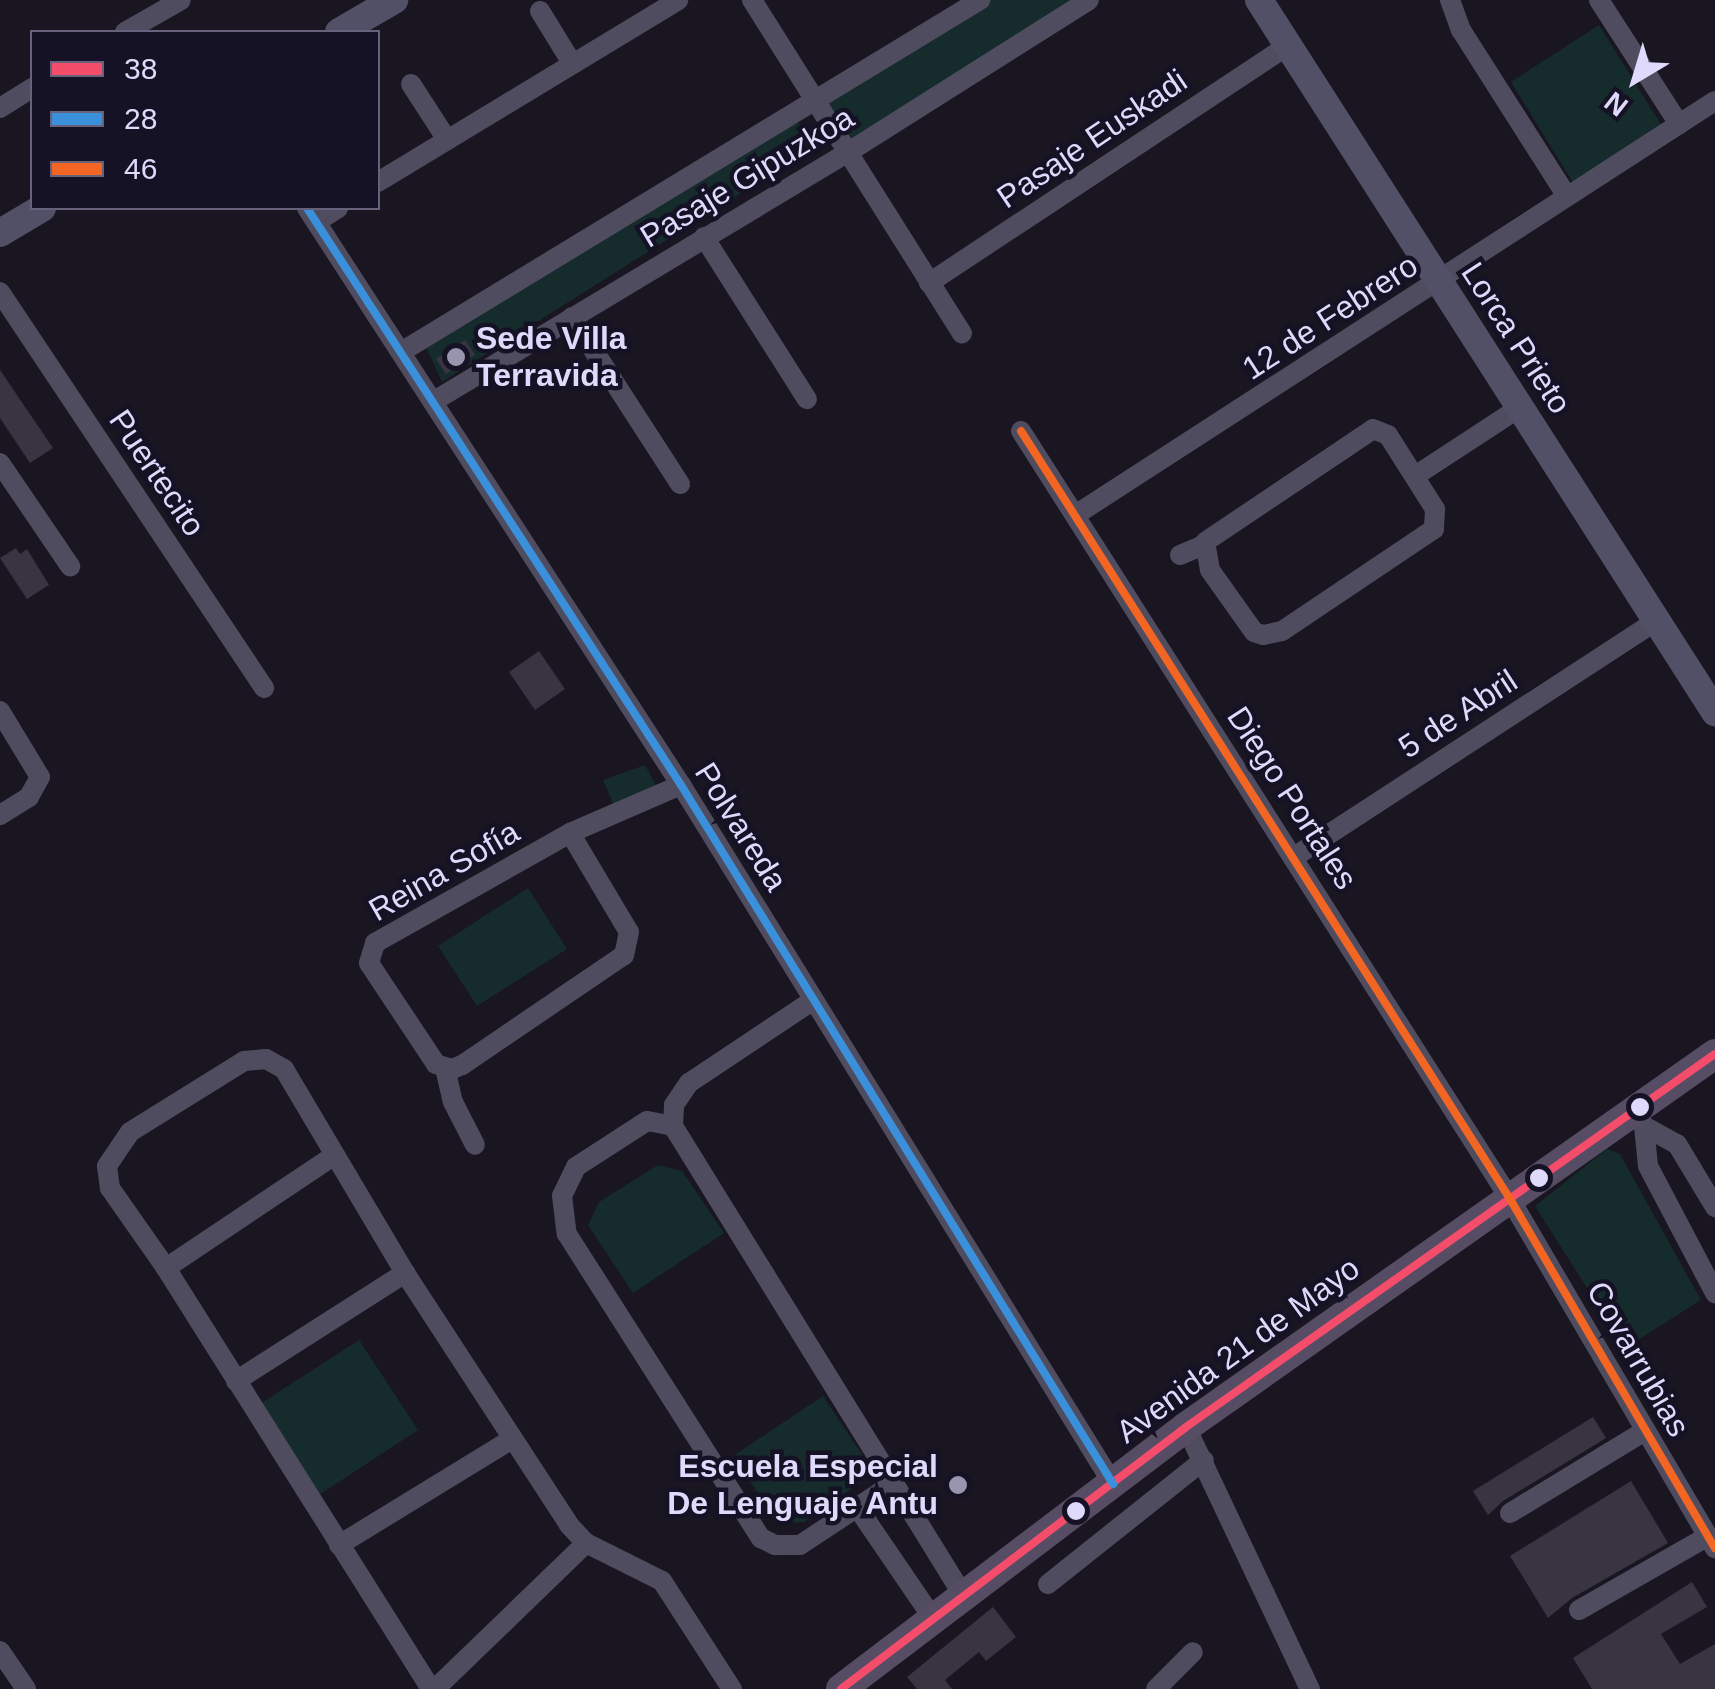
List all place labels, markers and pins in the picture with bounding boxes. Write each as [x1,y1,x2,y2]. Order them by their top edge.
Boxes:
place label: Sede Villa Terravida [476,320,627,395]
marker: Sede Villa Terravida [445,346,467,368]
unlabelled marker [1630,1097,1650,1117]
unlabelled marker [1529,1168,1549,1188]
place label: Escuela Especial De Lenguaje Antu [666,1448,938,1523]
marker: Escuela Especial De Lenguaje Antu [947,1474,969,1496]
unlabelled marker [1066,1501,1086,1521]

